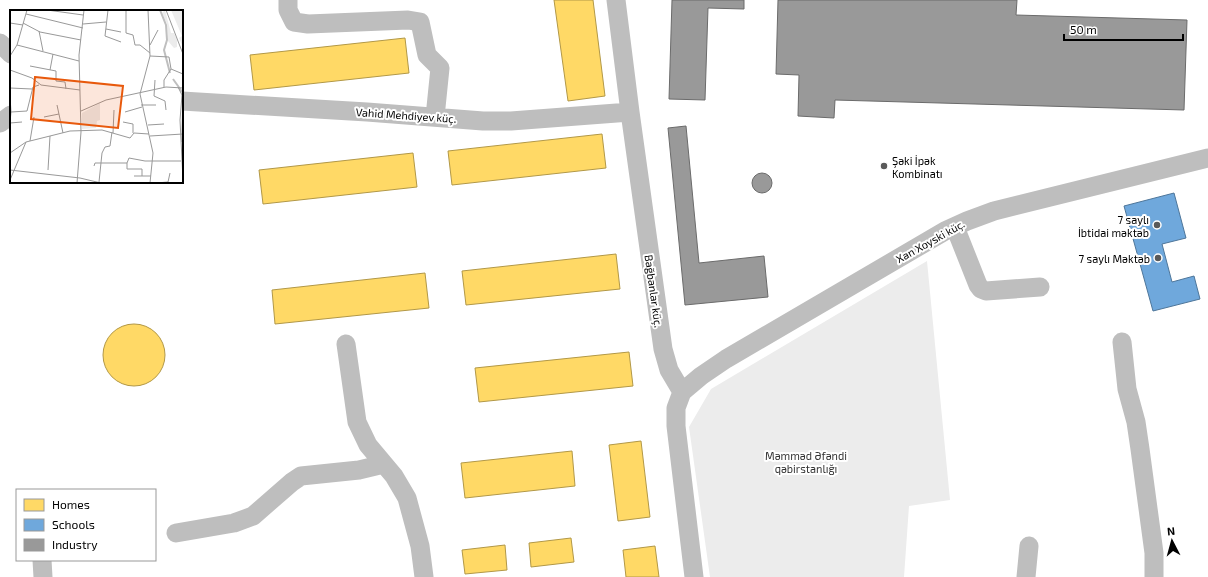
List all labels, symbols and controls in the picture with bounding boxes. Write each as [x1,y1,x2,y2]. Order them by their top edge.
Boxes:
inset map [10,10,183,183]
scale bar [1064,16,1183,42]
text: 50 m [1070,22,1097,36]
street label: Vahid Mehdiyev küç. [355,105,457,126]
place label: Şəki İpək Kombinatı [892,154,943,180]
marker: Şəki İpək Kombinatı [879,161,889,171]
place label: 7 saylı İbtidai məktəb [1078,213,1149,239]
street label: Xan Xoyski küç. [893,217,967,266]
marker: 7 saylı İbtidai məktəb [1152,220,1162,230]
place label: 7 saylı Məktəb [1078,252,1150,265]
marker: 7 saylı Məktəb [1153,253,1163,263]
street label: Bağbanlar küç. [641,254,666,328]
park label: Məmməd Əfəndi qəbirstanlığı [765,449,847,475]
legend [16,489,156,561]
text: Homes [52,497,90,511]
text: Schools [52,517,95,531]
north arrow [1152,521,1192,561]
text: N [1166,524,1176,537]
text: Industry [52,537,98,551]

